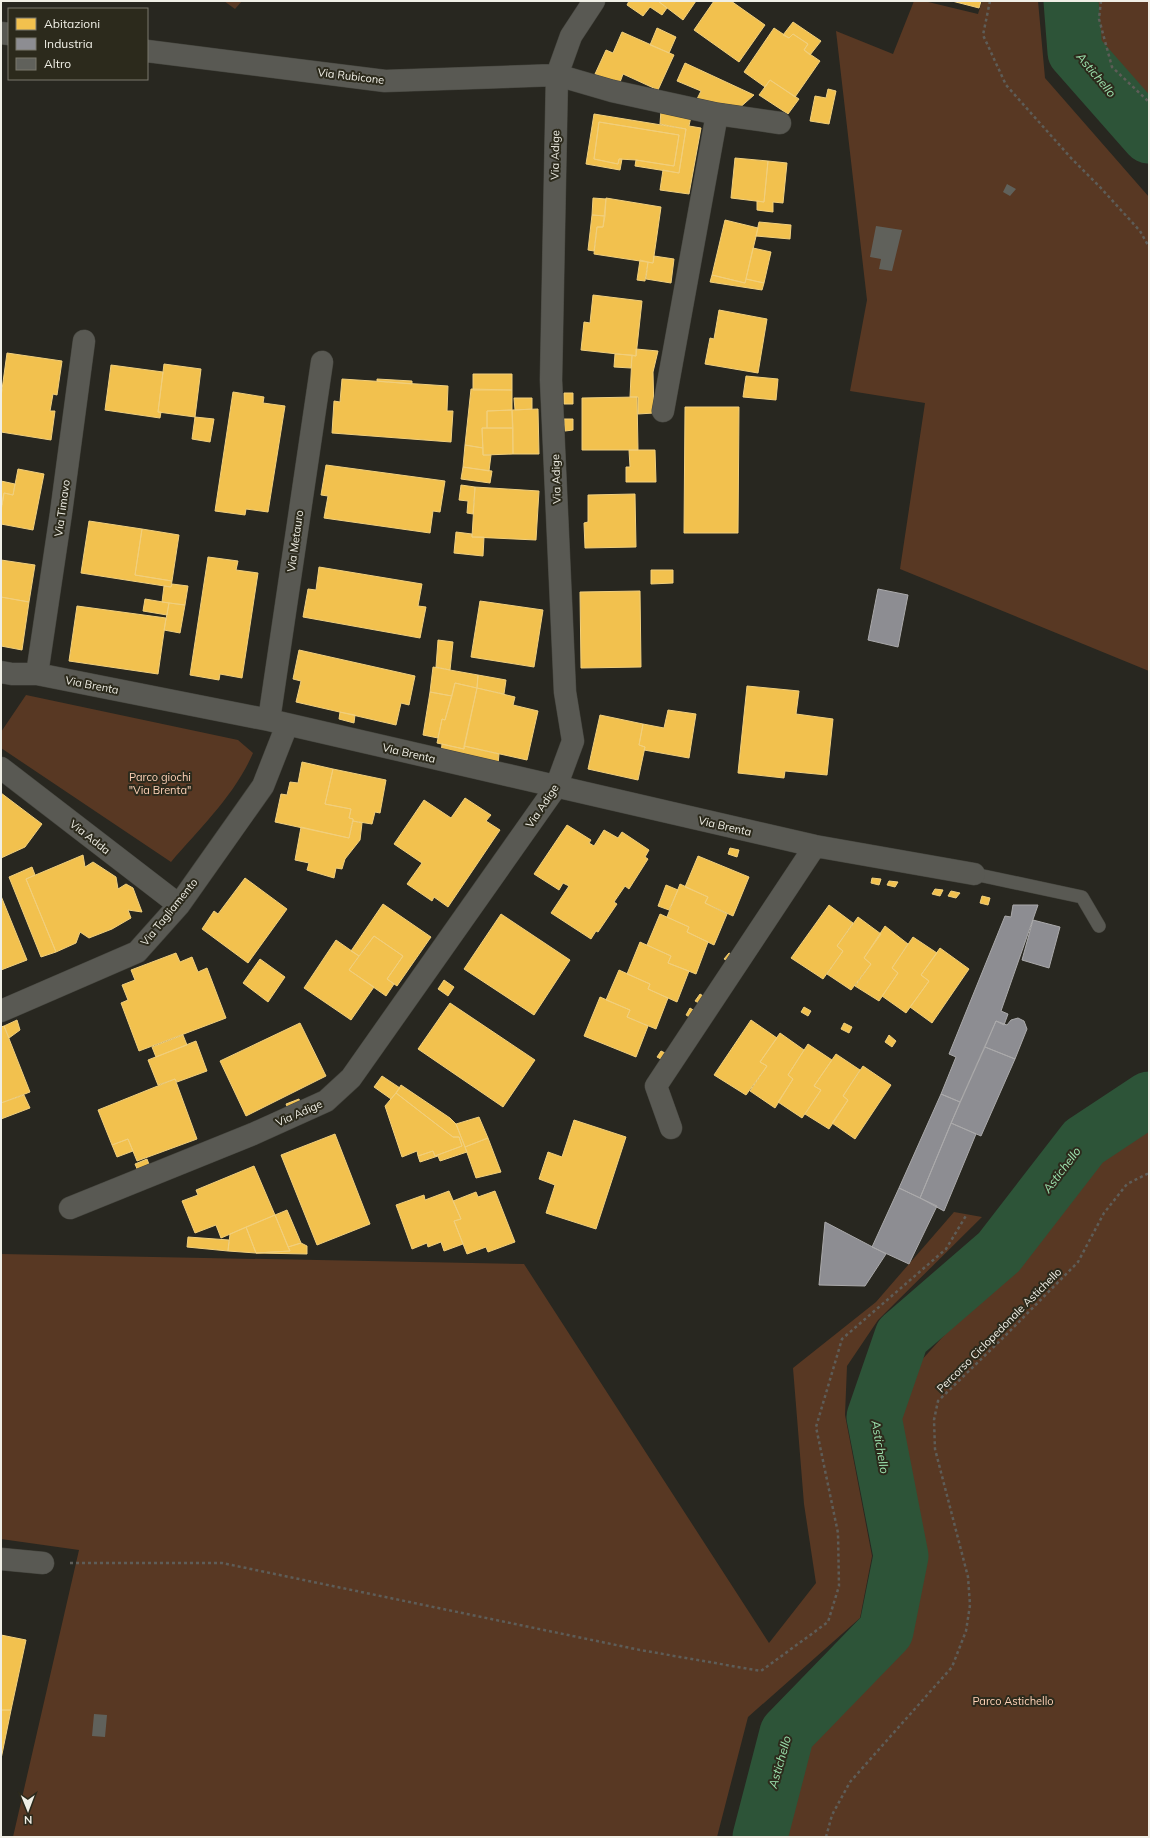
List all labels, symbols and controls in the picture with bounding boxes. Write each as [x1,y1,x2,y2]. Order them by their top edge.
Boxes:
legend [8,8,148,80]
text: Abitazioni [44,16,100,31]
text: Industria [44,36,93,51]
water label: Astichello [1073,48,1119,100]
text: Altro [44,56,71,71]
street label: Via Rubicone [317,65,385,87]
street label: Via Adige [548,130,562,180]
street label: Via Adige [548,454,564,504]
street label: Via Timavo [51,479,73,537]
street label: Via Metauro [284,509,306,573]
street label: Via Brenta [64,673,120,697]
street label: Via Brenta [381,740,437,766]
park label: Parco giochi "Via Brenta" [129,770,191,797]
street label: Via Adige [522,782,562,830]
street label: Via Brenta [697,813,753,839]
street label: Via Adda [67,817,113,857]
street label: Via Tagliamento [138,875,200,949]
street label: Via Adige [273,1097,325,1129]
water label: Astichello [1039,1144,1084,1196]
street label: Percorso Ciclopedonale Astichello [934,1265,1064,1395]
water label: Astichello [868,1418,893,1475]
park label: Parco Astichello [972,1694,1054,1708]
water label: Astichello [765,1734,794,1791]
north arrow [8,1790,48,1830]
text: N [24,1813,32,1827]

